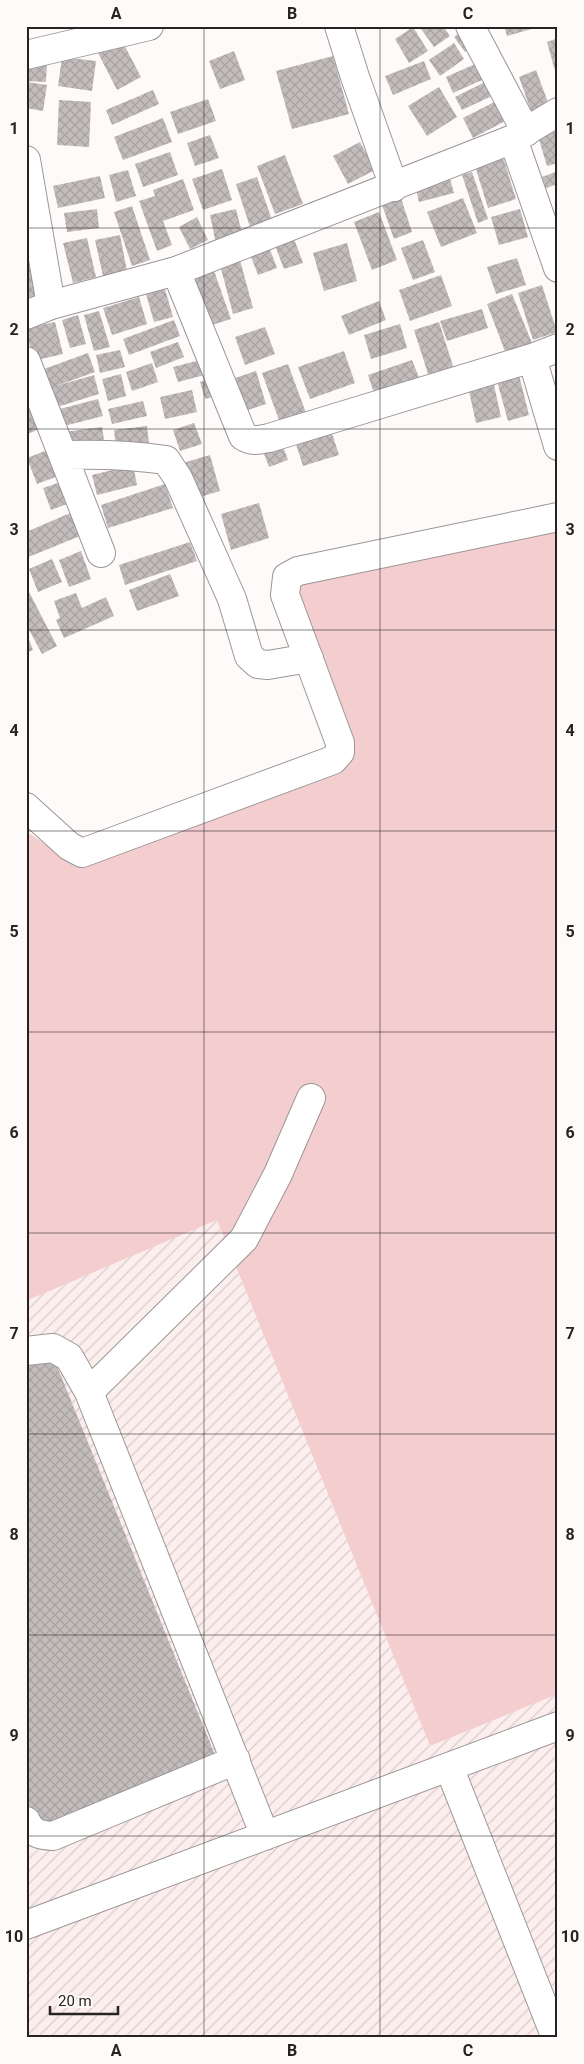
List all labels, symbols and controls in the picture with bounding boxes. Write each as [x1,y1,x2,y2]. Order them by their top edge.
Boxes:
text: A [111,4,122,23]
text: B [287,4,297,23]
text: C [463,4,473,23]
text: 1 [9,119,19,138]
text: 1 [565,119,575,138]
text: 2 [9,320,19,339]
text: 2 [565,320,575,339]
text: 3 [9,520,19,539]
text: 3 [565,520,575,539]
text: 4 [9,721,19,740]
text: 4 [565,721,575,740]
text: 5 [9,922,19,941]
text: 5 [565,922,575,941]
text: 6 [9,1123,19,1142]
text: 6 [565,1123,575,1142]
text: 7 [9,1324,19,1343]
text: 7 [565,1324,575,1343]
text: 8 [9,1525,19,1544]
text: 8 [565,1525,575,1544]
text: 9 [9,1726,19,1745]
text: 9 [565,1726,575,1745]
text: 10 [5,1927,23,1946]
text: 10 [561,1927,579,1946]
scale bar [50,1984,118,2016]
text: 20 m [58,1992,92,2010]
text: A [111,2041,122,2060]
text: B [287,2041,297,2060]
text: C [463,2041,473,2060]

